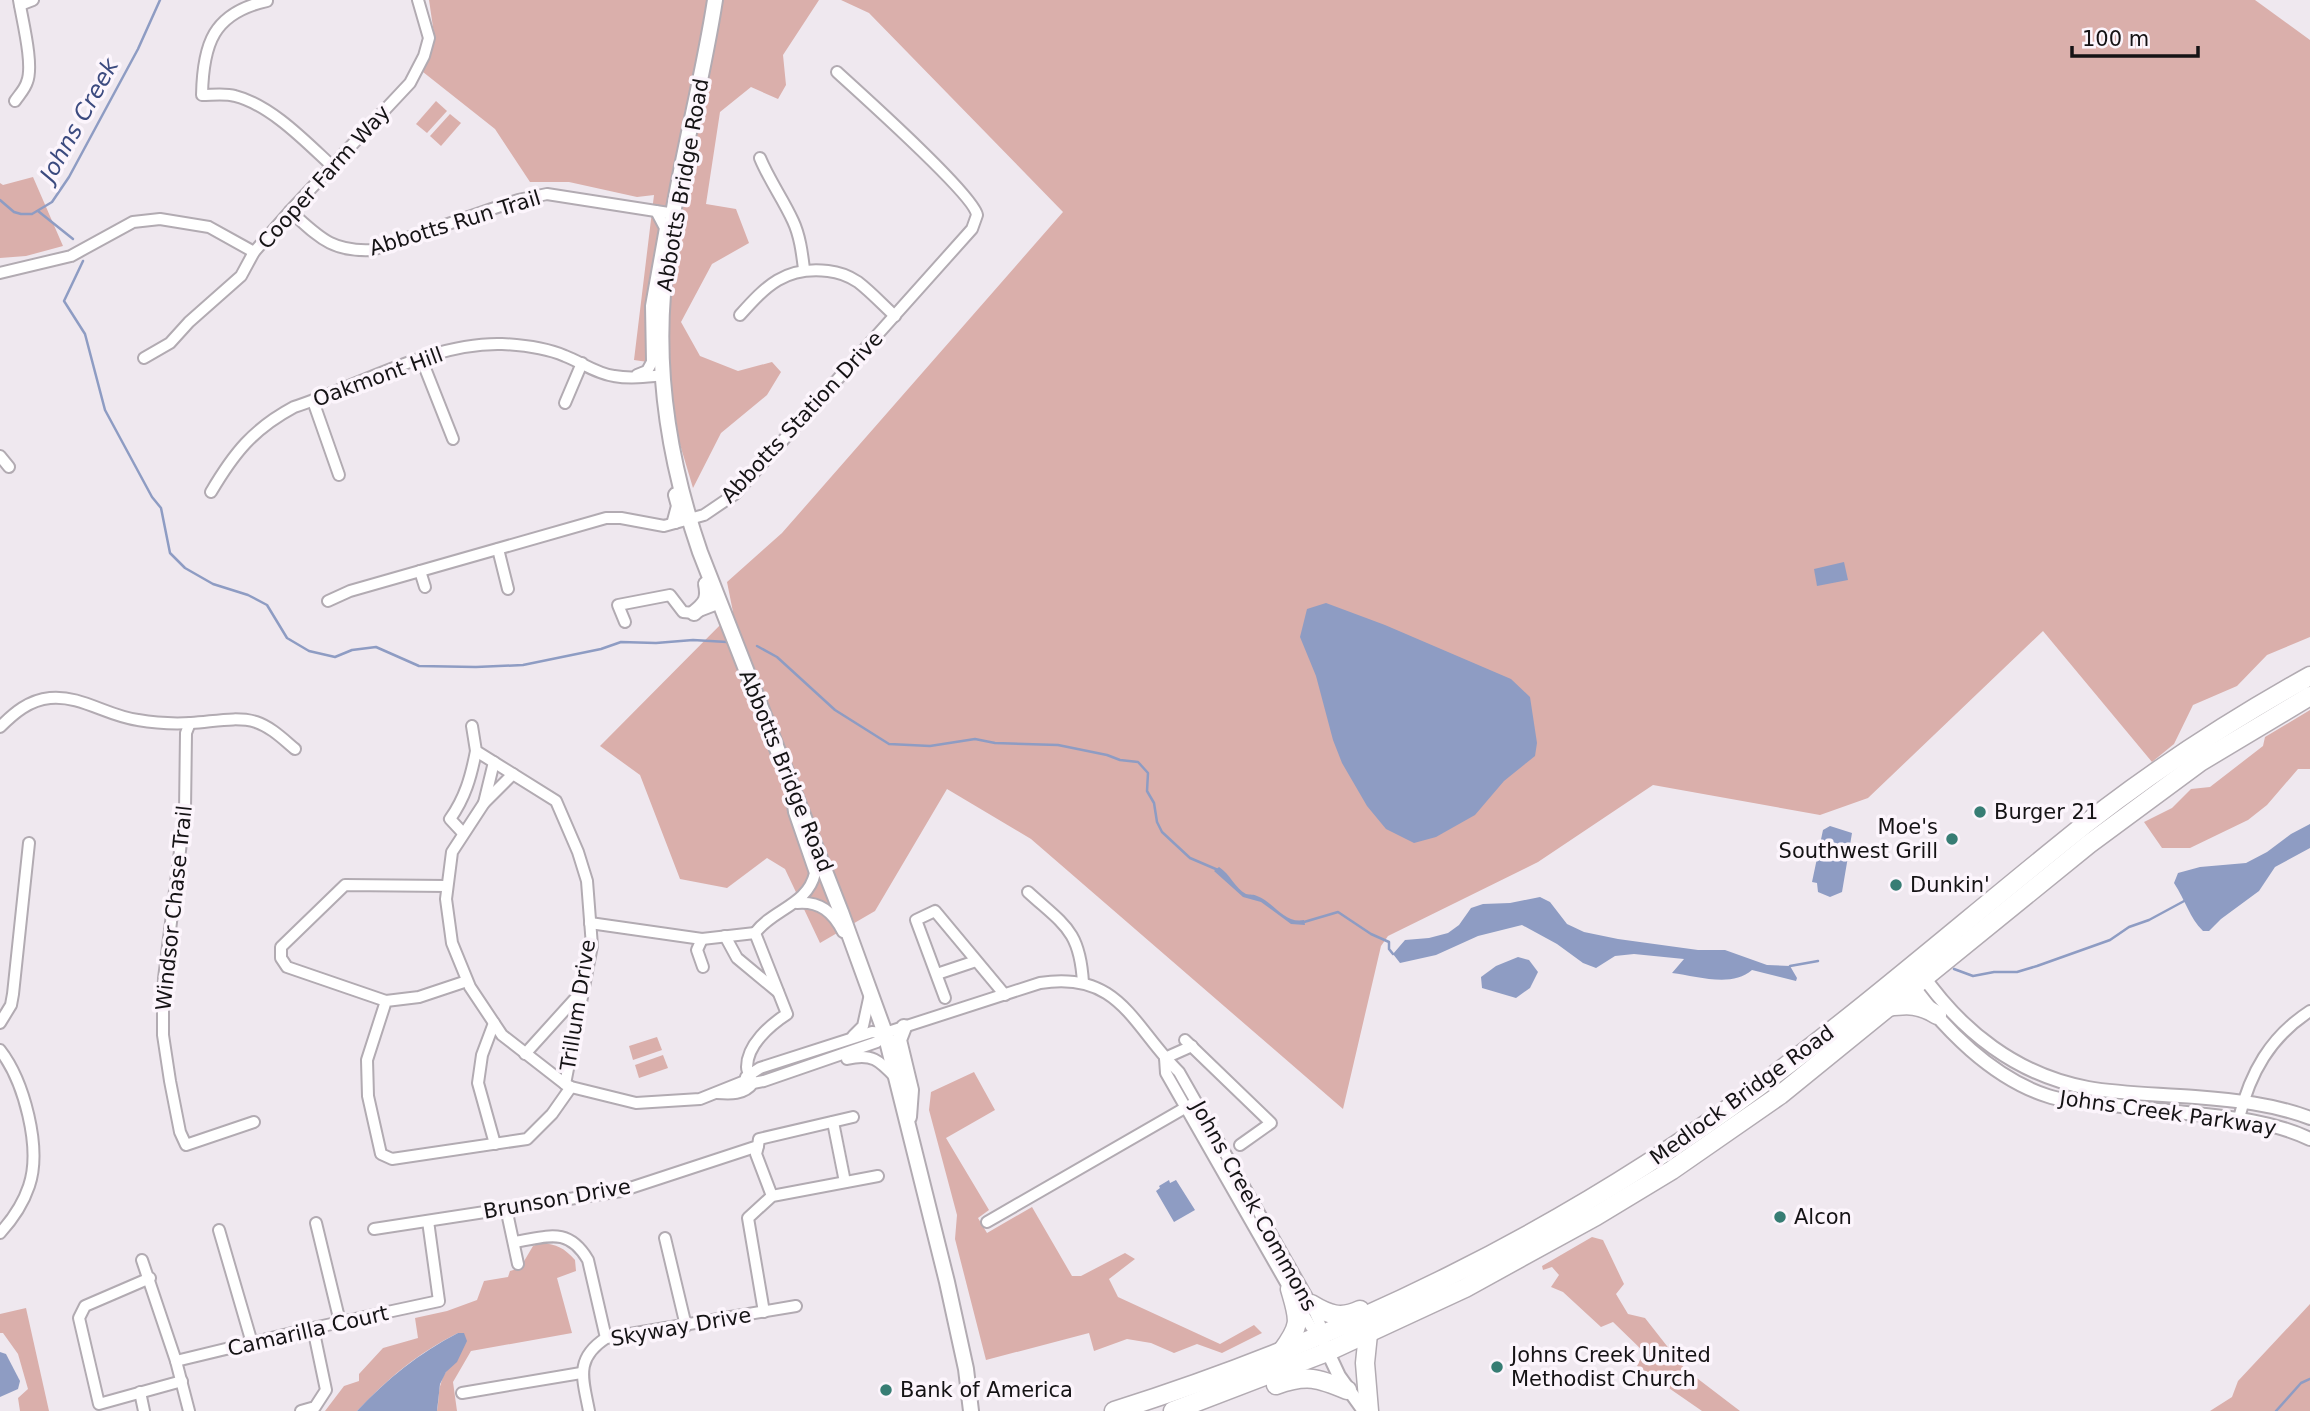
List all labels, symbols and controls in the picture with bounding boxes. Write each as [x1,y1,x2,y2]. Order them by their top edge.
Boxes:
scale bar [2072,14,2198,58]
text: 100 m [2082,27,2149,51]
water label: Johns Creek [33,53,124,189]
street label: Abbotts Bridge Road [652,77,714,293]
street label: Cooper Farm Way [253,100,395,254]
street label: Abbotts Run Trail [366,186,544,260]
street label: Abbotts Station Drive [716,326,888,508]
street label: Oakmont Hill [310,342,446,412]
street label: Abbotts Bridge Road [734,666,838,876]
place label: Burger 21 [1994,800,2098,824]
street label: Windsor Chase Trail [151,804,197,1012]
marker: Burger 21 [1972,804,1988,820]
place label: Moe's Southwest Grill [1779,815,1938,863]
marker: Moe's Southwest Grill [1944,831,1960,847]
place label: Dunkin' [1910,873,1990,897]
marker: Dunkin' [1888,877,1904,893]
street label: Trillum Drive [556,938,600,1073]
street label: Medlock Bridge Road [1645,1020,1839,1170]
street label: Johns Creek Parkway [2056,1086,2278,1140]
street label: Johns Creek Commons [1185,1095,1322,1315]
street label: Brunson Drive [481,1174,633,1224]
place label: Alcon [1794,1205,1852,1229]
marker: Alcon [1772,1209,1788,1225]
street label: Camarilla Court [225,1301,391,1361]
street label: Skyway Drive [609,1303,753,1351]
place label: Johns Creek United Methodist Church [1509,1343,1711,1391]
marker: Johns Creek United Methodist Church [1489,1359,1505,1375]
place label: Bank of America [900,1378,1073,1402]
marker: Bank of America [878,1382,894,1398]

